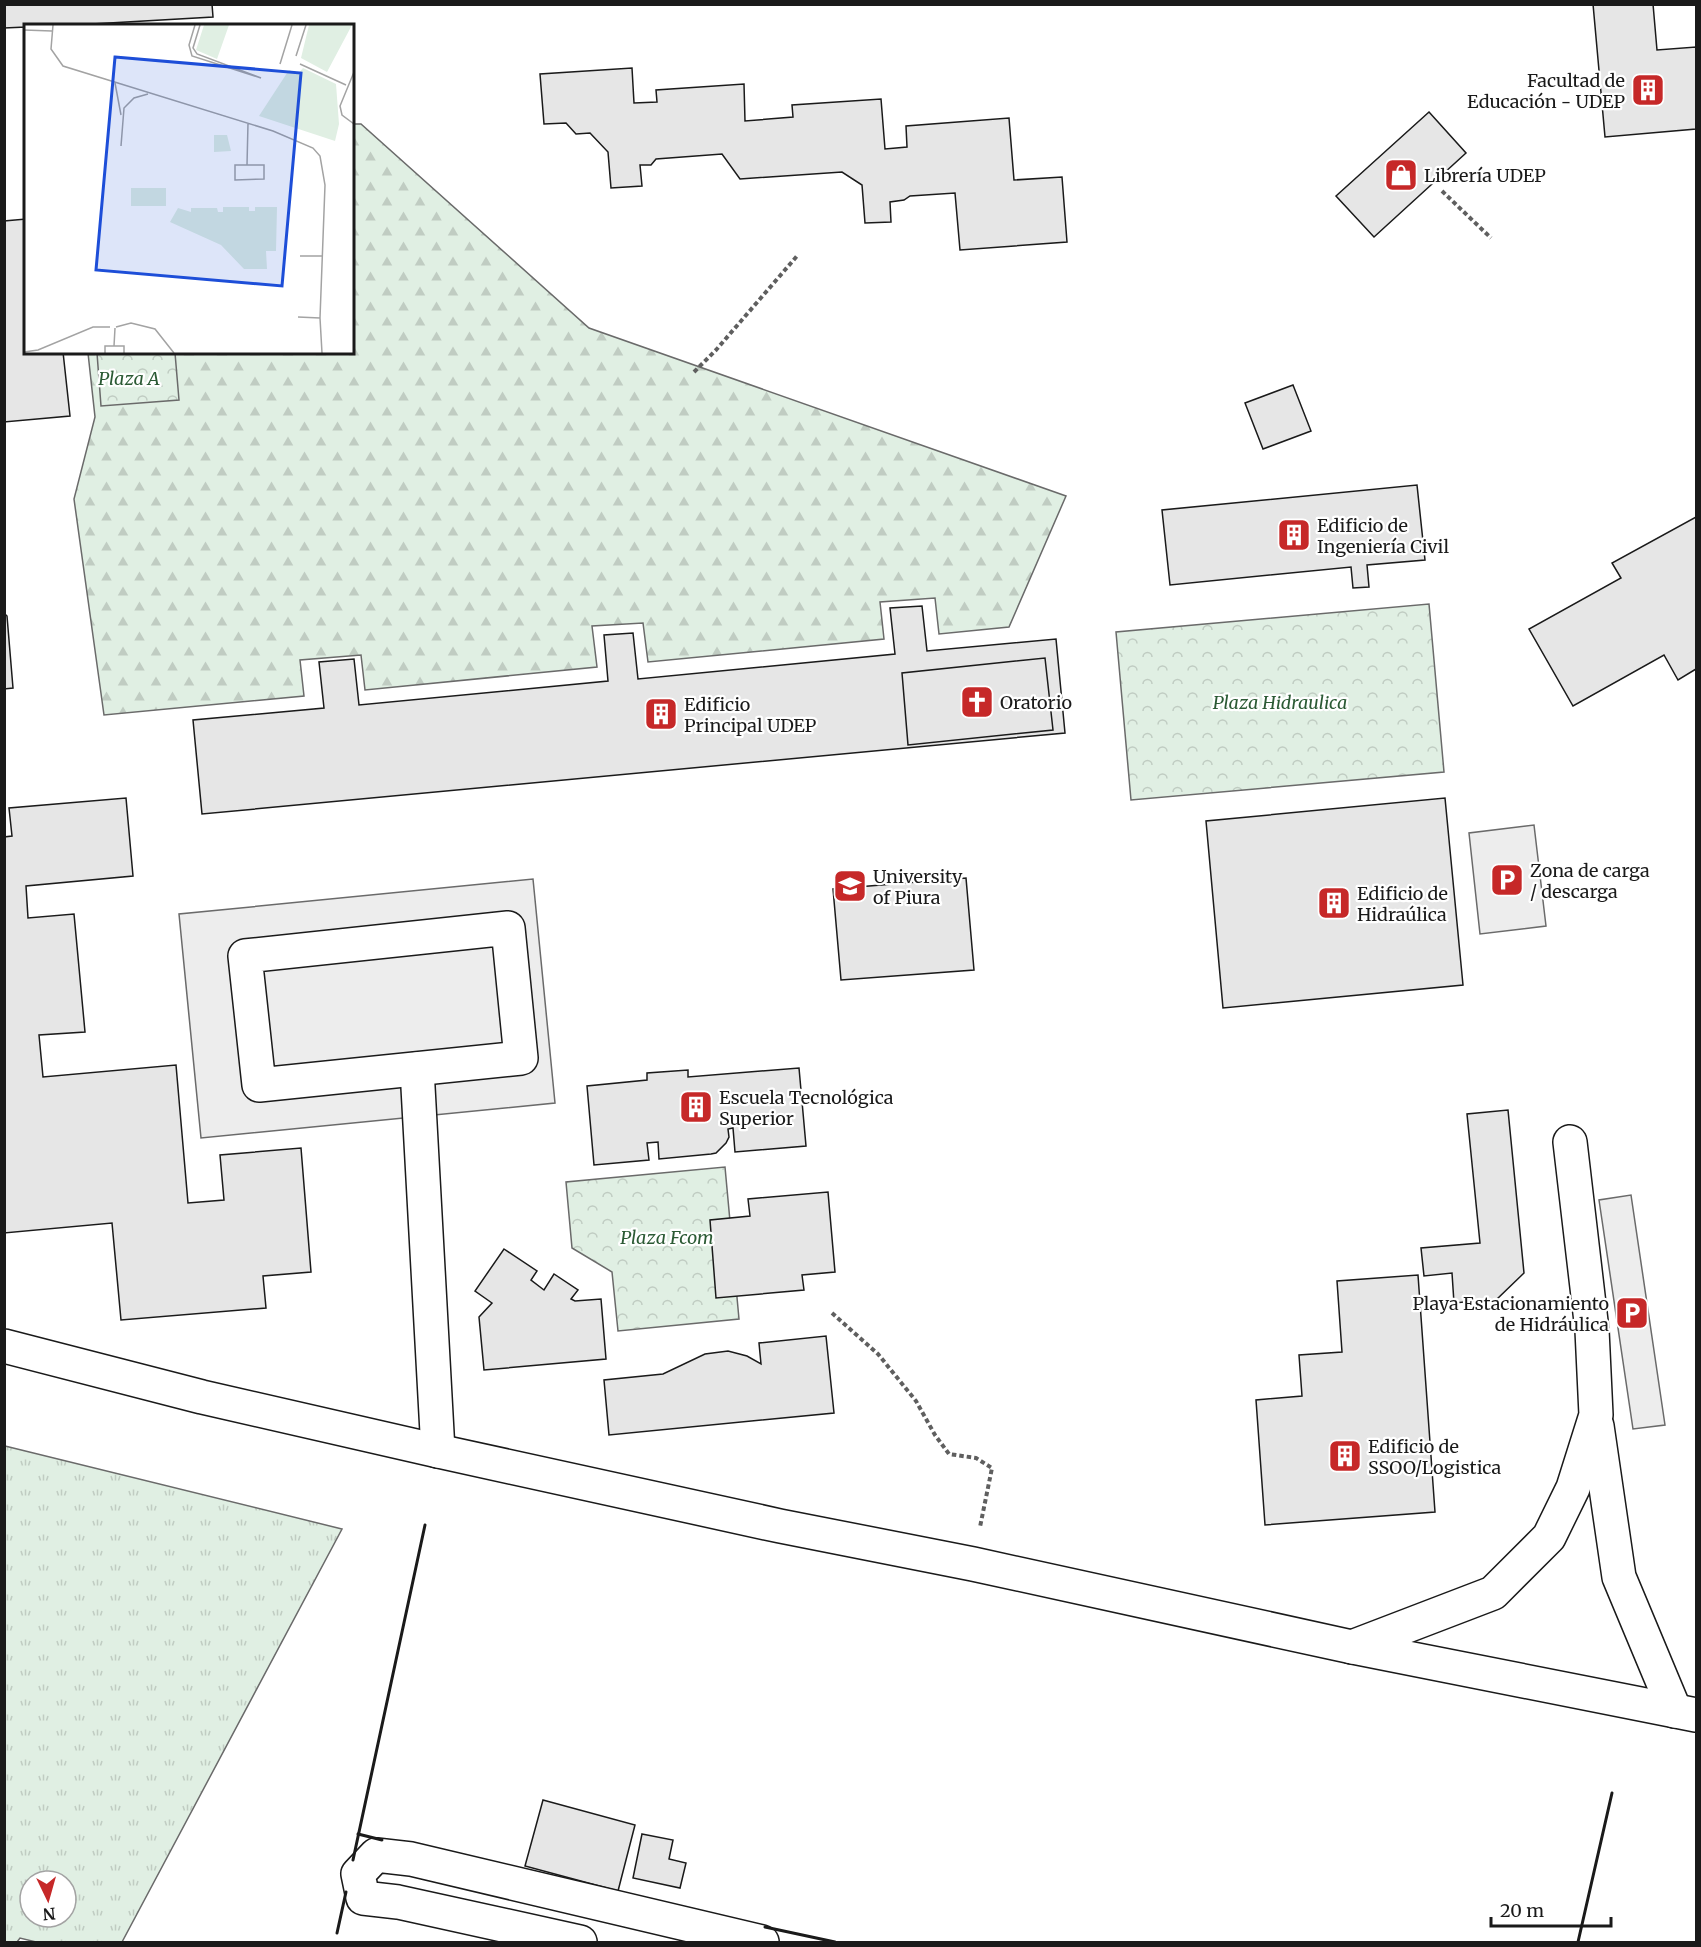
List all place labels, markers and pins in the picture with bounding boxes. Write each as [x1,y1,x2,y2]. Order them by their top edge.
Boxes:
place label: Facultad de Educación - UDEP [1467,69,1625,113]
building icon: Facultad de Educación - UDEP [1630,72,1666,108]
shop icon: Librería UDEP [1383,157,1419,193]
place label: Librería UDEP [1424,164,1546,187]
place label: Edificio de Ingeniería Civil [1317,514,1449,558]
building icon: Edificio de Ingeniería Civil [1276,517,1312,553]
church icon: Oratorio [959,684,995,720]
place label: Oratorio [1000,691,1072,714]
place label: Edificio Principal UDEP [684,693,817,737]
building icon: Edificio Principal UDEP [643,696,679,732]
place label: Zona de carga / descarga [1530,859,1650,903]
parking icon: Zona de carga / descarga [1489,862,1525,898]
place label: University of Piura [873,865,963,909]
school or university icon: University of Piura [832,868,868,904]
place label: Edificio de Hidraúlica [1357,882,1448,926]
building icon: Edificio de Hidraúlica [1316,885,1352,921]
place label: Escuela Tecnológica Superior [719,1086,894,1130]
building icon: Escuela Tecnológica Superior [678,1089,714,1125]
place label: Playa Estacionamiento de Hidráulica [1412,1292,1609,1336]
parking icon: Playa Estacionamiento de Hidráulica [1614,1295,1650,1331]
place label: Edificio de SSOO/Logistica [1368,1435,1501,1479]
building icon: Edificio de SSOO/Logistica [1327,1438,1363,1474]

